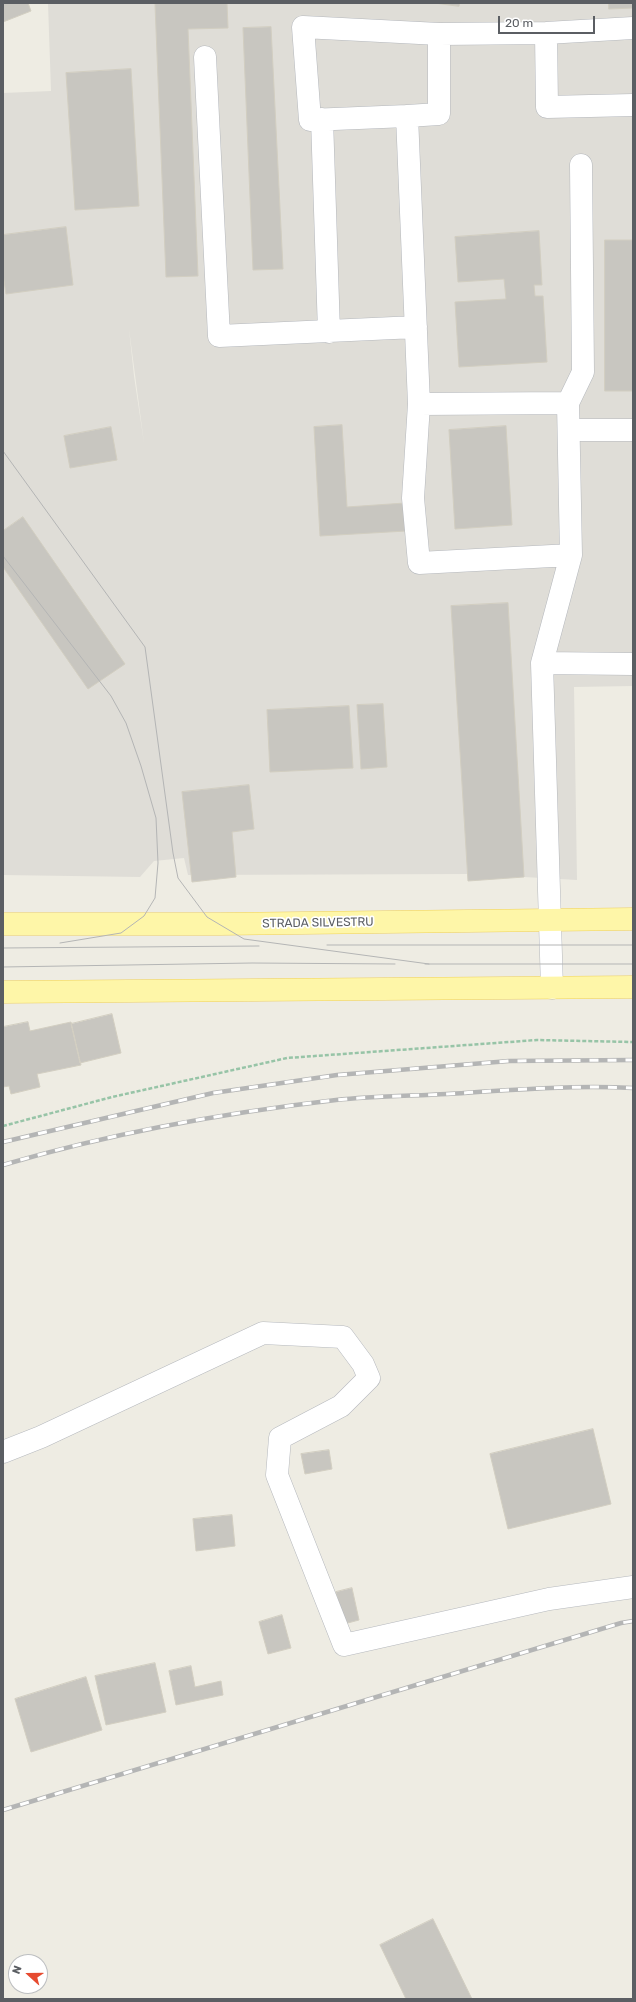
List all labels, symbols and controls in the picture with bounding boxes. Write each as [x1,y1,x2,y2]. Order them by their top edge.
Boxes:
scale bar [500,8,597,34]
text: 20 m [505,16,533,30]
street label: STRADA SILVESTRU [262,915,374,931]
north arrow [8,1954,48,1994]
text: N [10,1964,25,1976]

